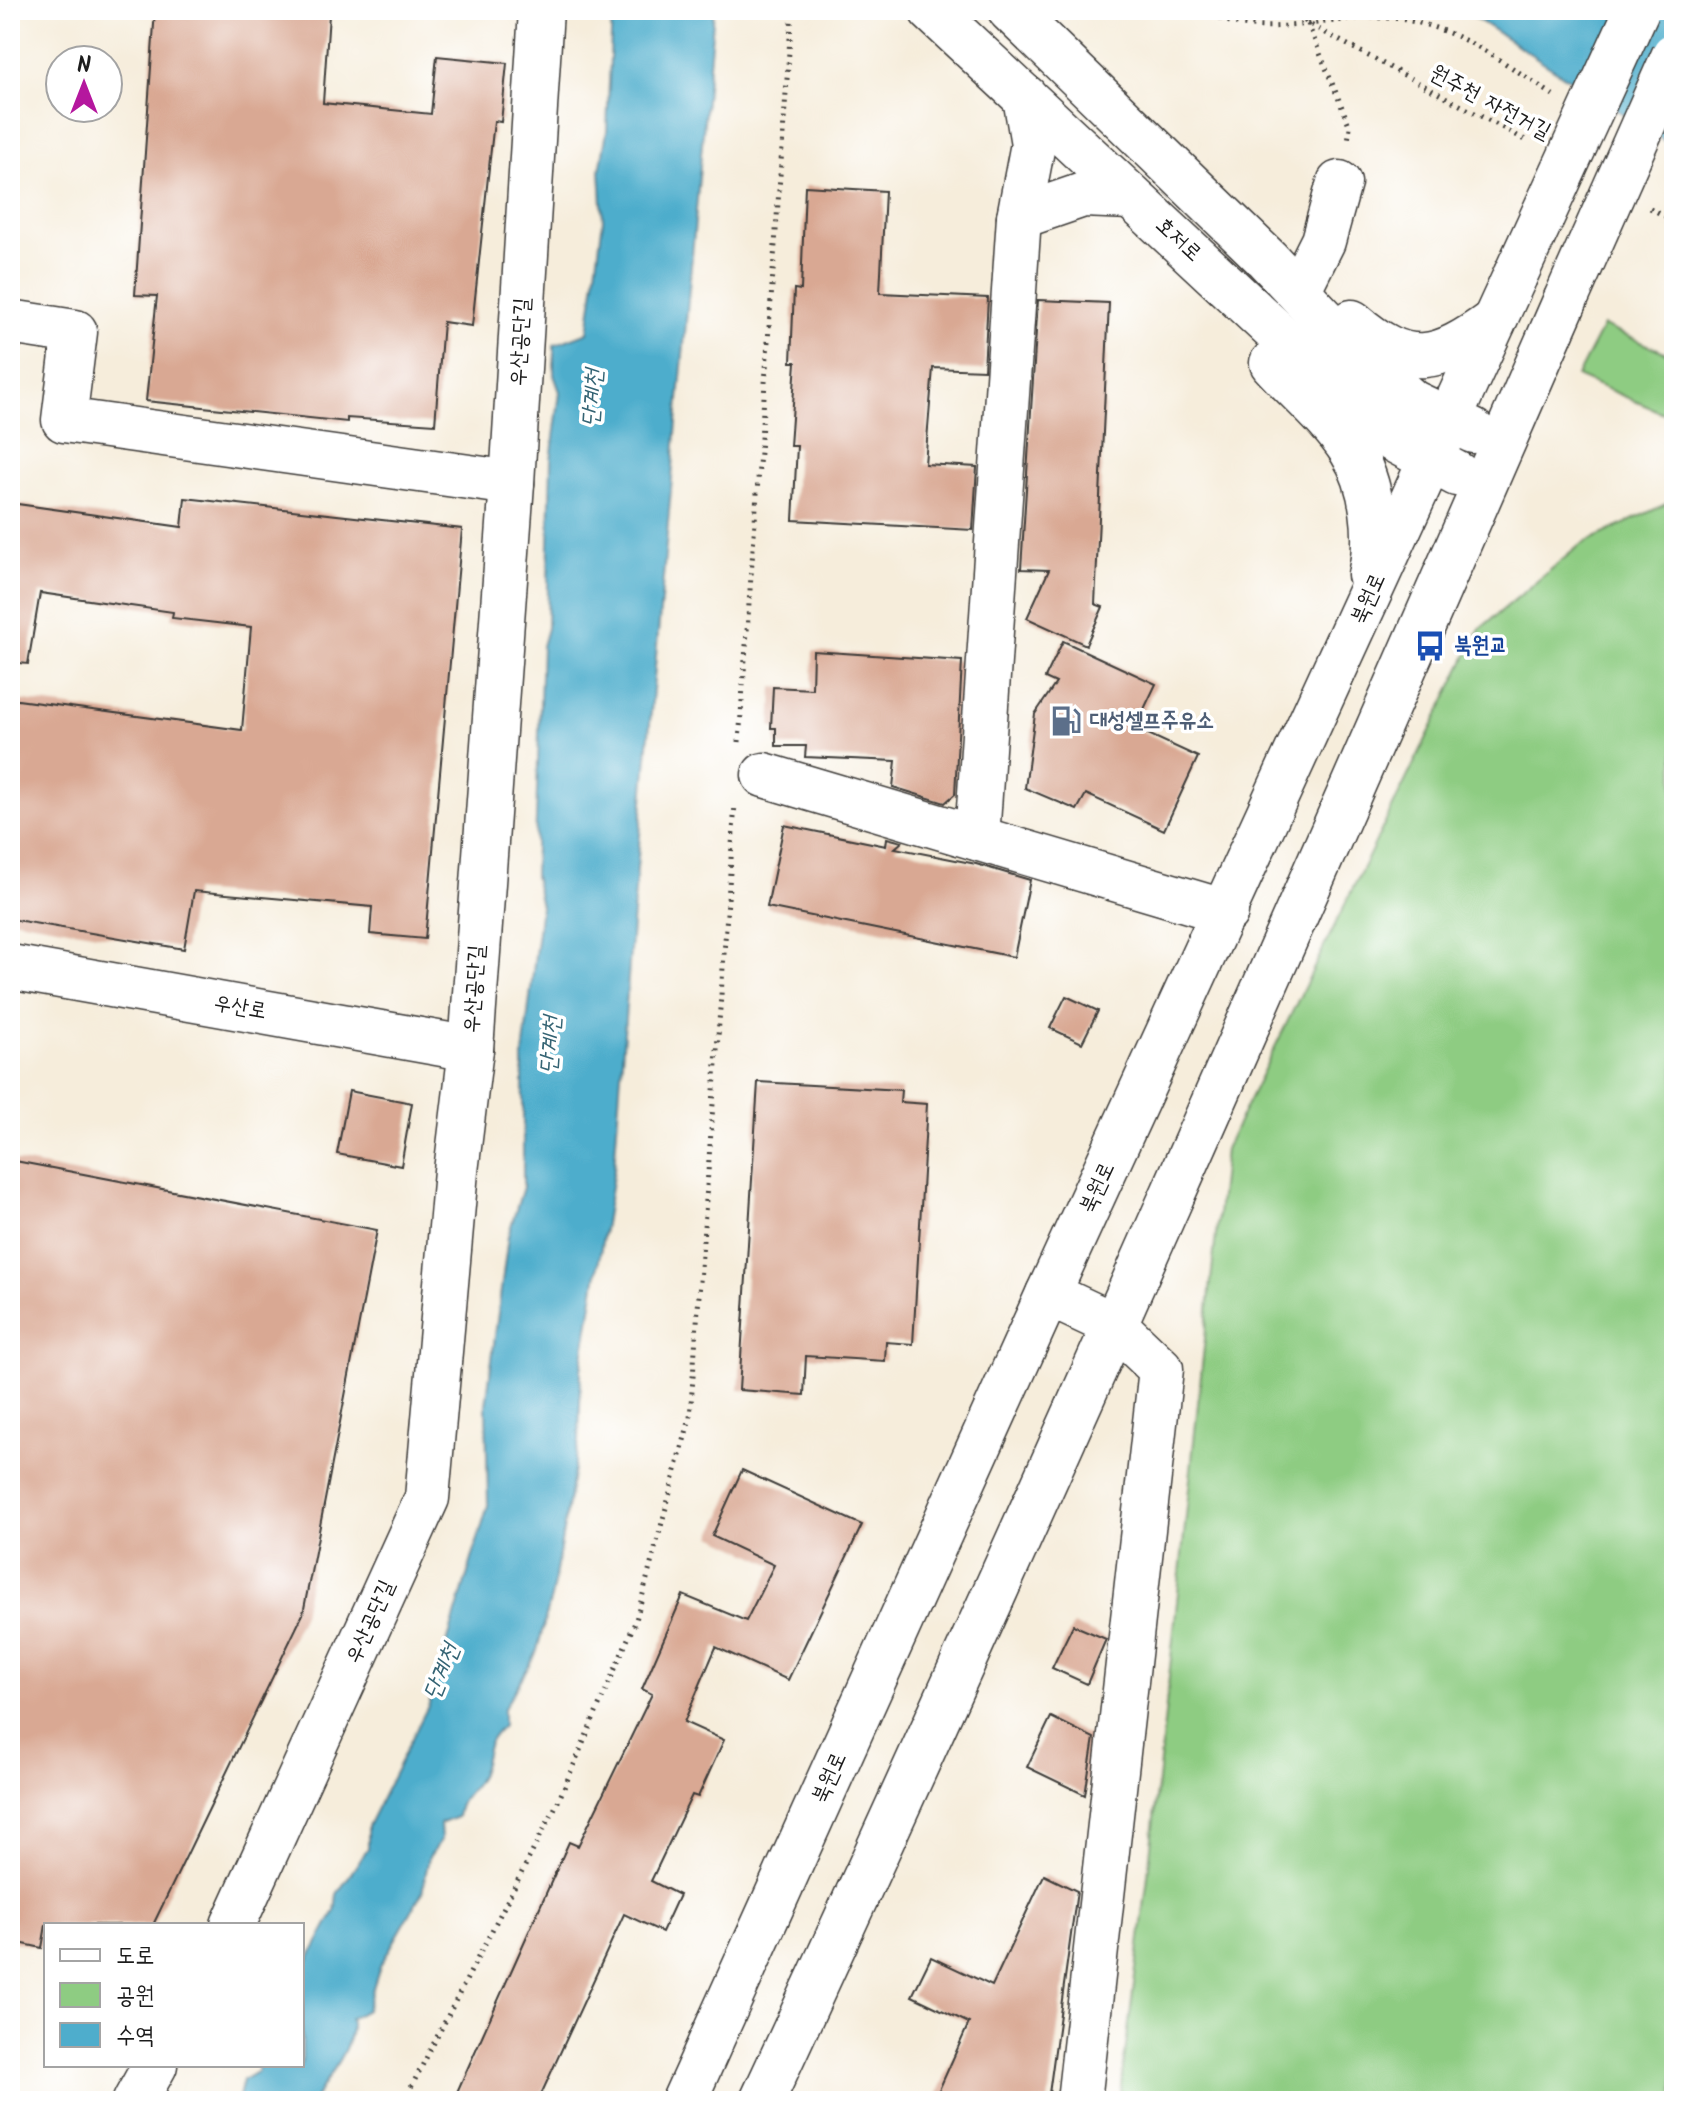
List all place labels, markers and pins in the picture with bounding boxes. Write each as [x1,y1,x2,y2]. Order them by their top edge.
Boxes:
bus stop icon: 북원교 [1413,629,1447,663]
place label: 북원교 [1454,629,1507,664]
fuel station icon: 대성셀프주유소 [1049,704,1083,738]
place label: 대성셀프주유소 [1090,704,1214,739]

